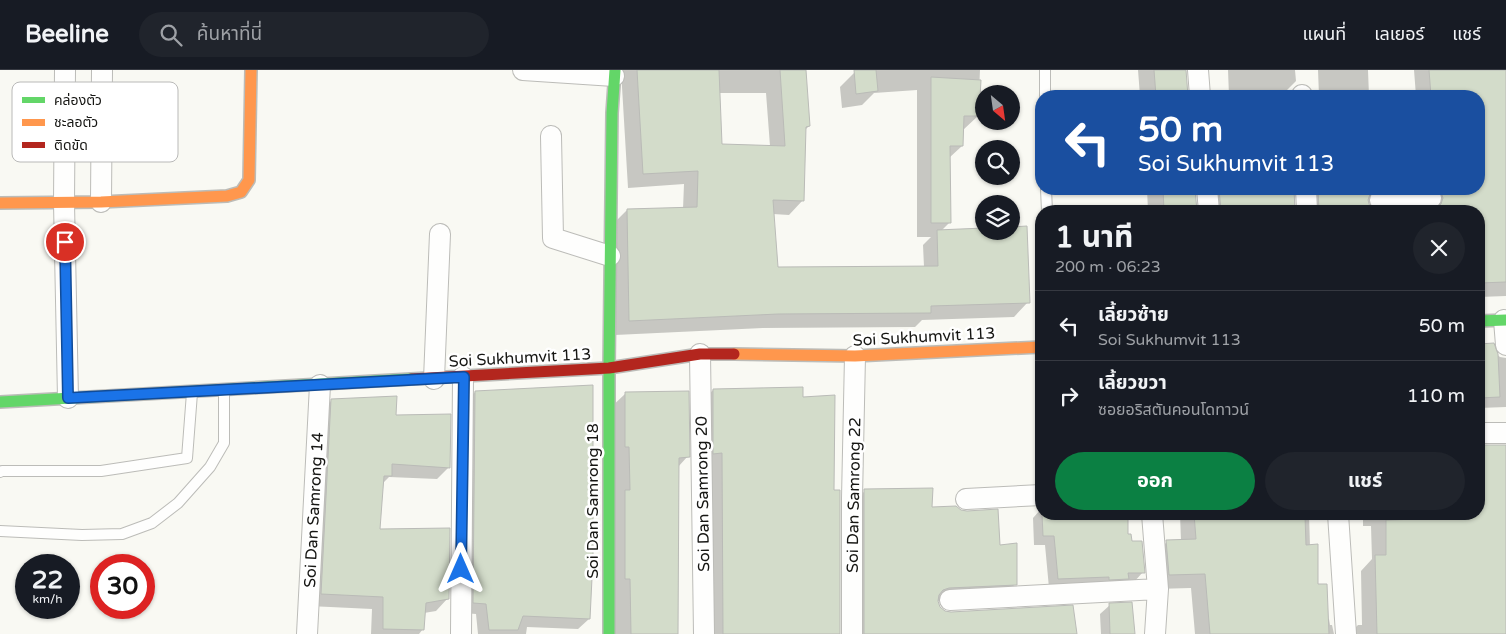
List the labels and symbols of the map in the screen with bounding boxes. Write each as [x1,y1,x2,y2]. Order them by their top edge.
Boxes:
legend [12,82,178,162]
north arrow [975,85,1020,130]
text: คล่องตัว [54,92,102,109]
text: ชะลอตัว [54,114,98,131]
text: ติดขัด [54,137,88,154]
pin [44,221,86,263]
street label: Soi Sukhumvit 113 [852,323,996,351]
street label: Soi Sukhumvit 113 [448,344,592,372]
street label: Soi Dan Samrong 20 [692,416,714,572]
street label: Soi Dan Samrong 22 [843,417,865,573]
street label: Soi Dan Samrong 18 [583,423,603,579]
street label: Soi Dan Samrong 14 [300,432,328,588]
position arrow [434,542,486,594]
speed limit sign: 30 [90,554,155,619]

